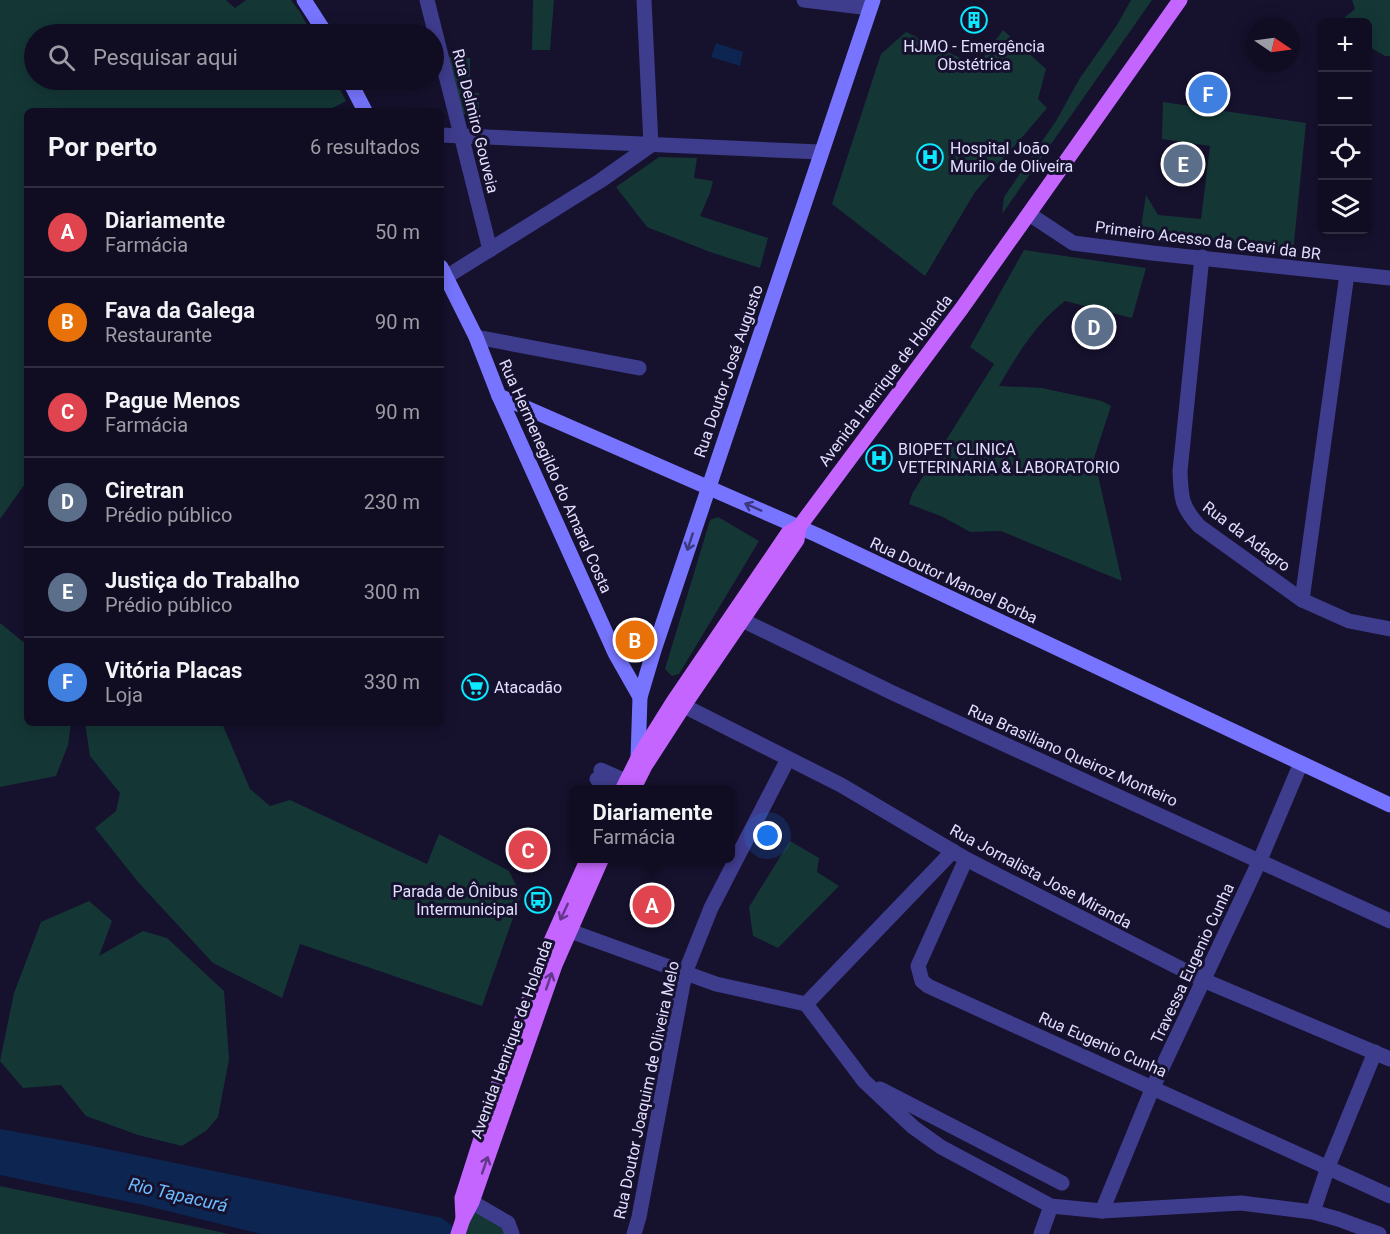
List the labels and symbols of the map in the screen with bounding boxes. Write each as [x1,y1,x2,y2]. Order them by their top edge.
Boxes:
building icon: HJMO - Emergência Obstétrica [959,5,989,35]
north arrow [1246,18,1300,72]
place label: HJMO - Emergência Obstétrica [903,37,1045,74]
street label: Rua Delmiro Gouveia [448,47,503,195]
pin: F [1188,72,1228,116]
place label: Hospital João Murilo de Oliveira [950,139,1073,176]
hospital icon: Hospital João Murilo de Oliveira [915,142,945,172]
pin: E [1164,142,1202,186]
street label: Primeiro Acesso da Ceavi da BR [1094,217,1322,264]
street label: Rua Doutor José Augusto [690,282,767,460]
street label: Avenida Henrique de Holanda [815,291,956,470]
pin: D [1074,304,1114,350]
street label: Rua Hermenegildo do Amaral Costa [495,356,616,596]
place label: BIOPET CLINICA VETERINARIA & LABORATORIO [898,440,1120,477]
hospital icon: BIOPET CLINICA VETERINARIA & LABORATORIO [864,443,894,473]
street label: Rua da Adagro [1199,497,1294,575]
one-way arrow [745,500,763,512]
one-way arrow [683,532,694,551]
street label: Rua Doutor Manoel Borba [867,533,1041,628]
pin: B [616,618,654,662]
supermarket icon: Atacadão [460,672,490,702]
place label: Atacadão [494,678,562,697]
street label: Rua Brasiliano Queiroz Monteiro [965,700,1181,811]
street label: Rua Jornalista Jose Miranda [947,820,1135,933]
your location [753,821,782,850]
pin: C [508,828,548,872]
street label: Travessa Eugenio Cunha [1147,880,1238,1046]
place label: Parada de Ônibus Intermunicipal [393,881,518,919]
pin: A [632,882,672,928]
bus stop icon: Parada de Ônibus Intermunicipal [523,885,553,915]
one-way arrow [558,902,570,920]
street label: Avenida Henrique de Holanda [467,937,556,1141]
street label: Rua Doutor Joaquim de Oliveira Melo [610,959,683,1221]
one-way arrow [545,972,556,991]
street label: Rua Eugenio Cunha [1036,1008,1170,1081]
one-way arrow [481,1156,492,1175]
water label: Rio Tapacurá [126,1173,230,1216]

